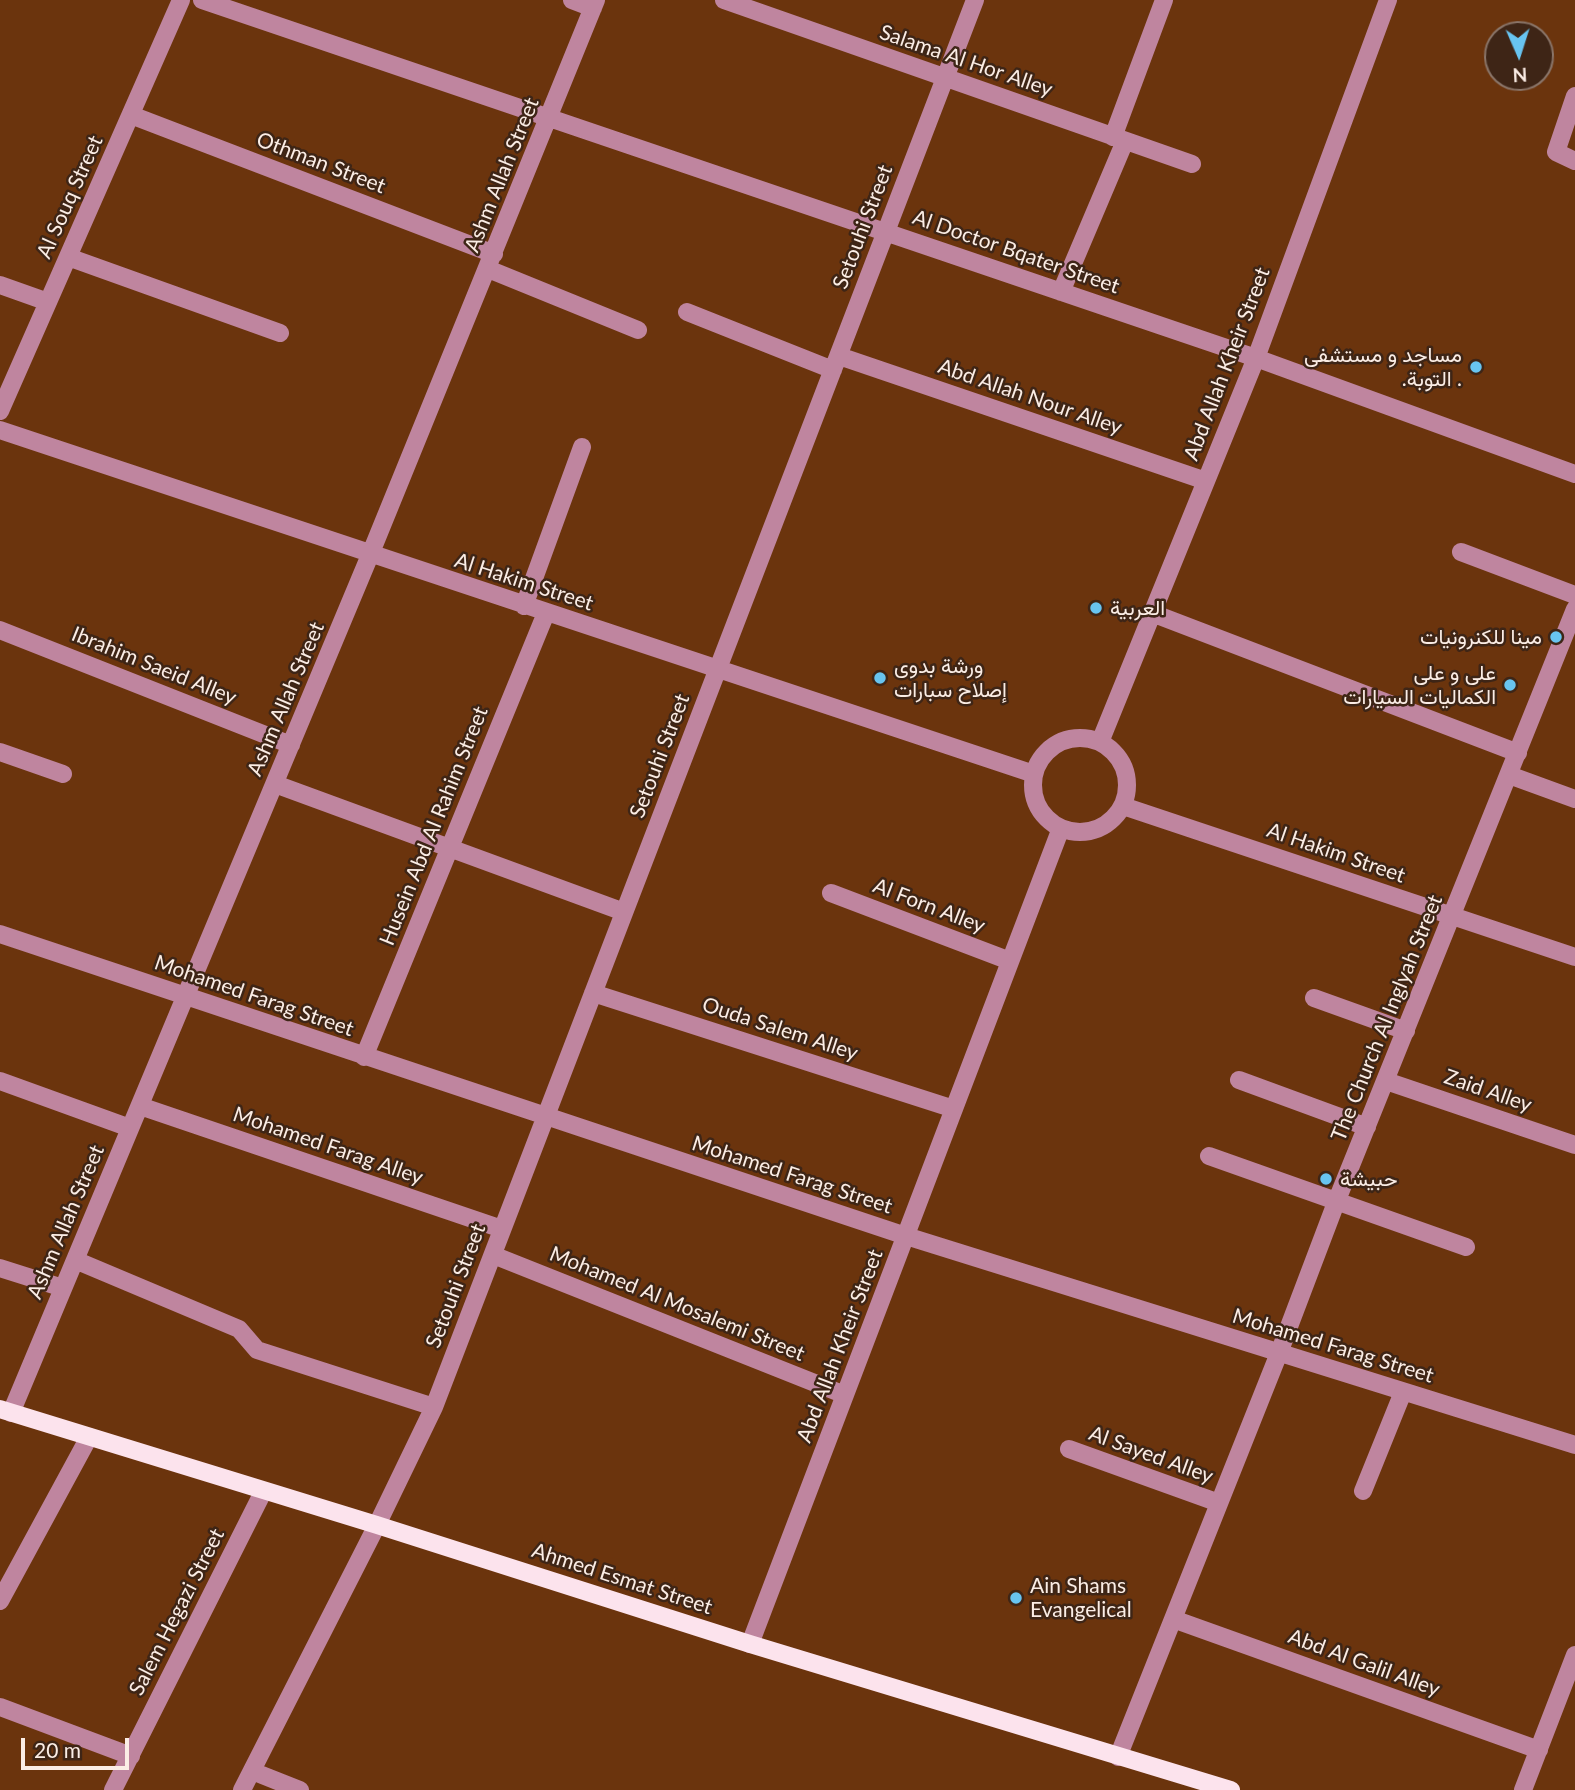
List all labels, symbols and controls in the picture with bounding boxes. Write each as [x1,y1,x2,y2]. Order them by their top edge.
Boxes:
street label: Salama Al Hor Alley [876,20,1056,102]
north arrow [1484,21,1554,91]
text: N [1512,64,1528,87]
street label: Ashm Allah Street [459,94,545,256]
street label: Othman Street [253,127,389,199]
street label: Al Souq Street [32,132,108,262]
street label: Setouhi Street [828,161,898,293]
street label: Al Doctor Bqater Street [909,205,1123,299]
street label: Abd Allah Kheir Street [1179,264,1275,464]
place label: مساجد و مستشفى .التوبة . [1304,342,1462,392]
street label: Abd Allah Nour Alley [935,354,1125,440]
marker: مساجد و مستشفى .التوبة . [1468,359,1484,375]
street label: Al Hakim Street [451,548,597,616]
place label: العربية [1110,595,1165,621]
marker: العربية [1088,600,1104,616]
street label: Ashm Allah Street [242,618,330,780]
street label: Ibrahim Saeid Alley [68,621,240,711]
place label: مينا للكنرونيات [1420,624,1542,650]
marker: مينا للكنرونيات [1548,629,1564,645]
place label: ورشة بدوى إصلاح سبارات [894,653,1007,703]
place label: على و على الكماليات السيارات [1343,660,1496,710]
marker: ورشة بدوى إصلاح سبارات [872,670,888,686]
marker: على و على الكماليات السيارات [1502,677,1518,693]
street label: Setouhi Street [625,690,695,822]
street label: Husein Abd Al Rahim Street [374,703,494,949]
street label: Al Hakim Street [1264,818,1408,888]
street label: Al Forn Alley [869,873,989,939]
street label: The Church Al Inglyah Street [1326,891,1448,1145]
street label: Mohamed Farag Street [151,950,357,1042]
street label: Ouda Salem Alley [699,992,861,1066]
street label: Zaid Alley [1441,1064,1535,1118]
street label: Mohamed Farag Alley [230,1102,426,1190]
street label: Mohamed Farag Street [689,1131,895,1219]
street label: Ashm Allah Street [22,1141,110,1303]
place label: حبيشة [1340,1166,1398,1192]
marker: حبيشة [1318,1171,1334,1187]
street label: Setouhi Street [421,1220,491,1352]
street label: Mohamed Al Mosalemi Street [546,1241,808,1367]
street label: Abd Allah Kheir Street [792,1246,888,1446]
street label: Mohamed Farag Street [1229,1303,1437,1389]
street label: Al Sayed Alley [1085,1421,1217,1489]
street label: Salem Hegazi Street [124,1524,230,1700]
street label: Ahmed Esmat Street [529,1538,715,1620]
place label: Ain Shams Evangelical [1030,1573,1132,1623]
marker: Ain Shams Evangelical [1008,1590,1024,1606]
street label: Abd Al Galil Alley [1285,1624,1443,1702]
scale bar [24,1724,133,1768]
text: 20 m [34,1737,81,1762]

